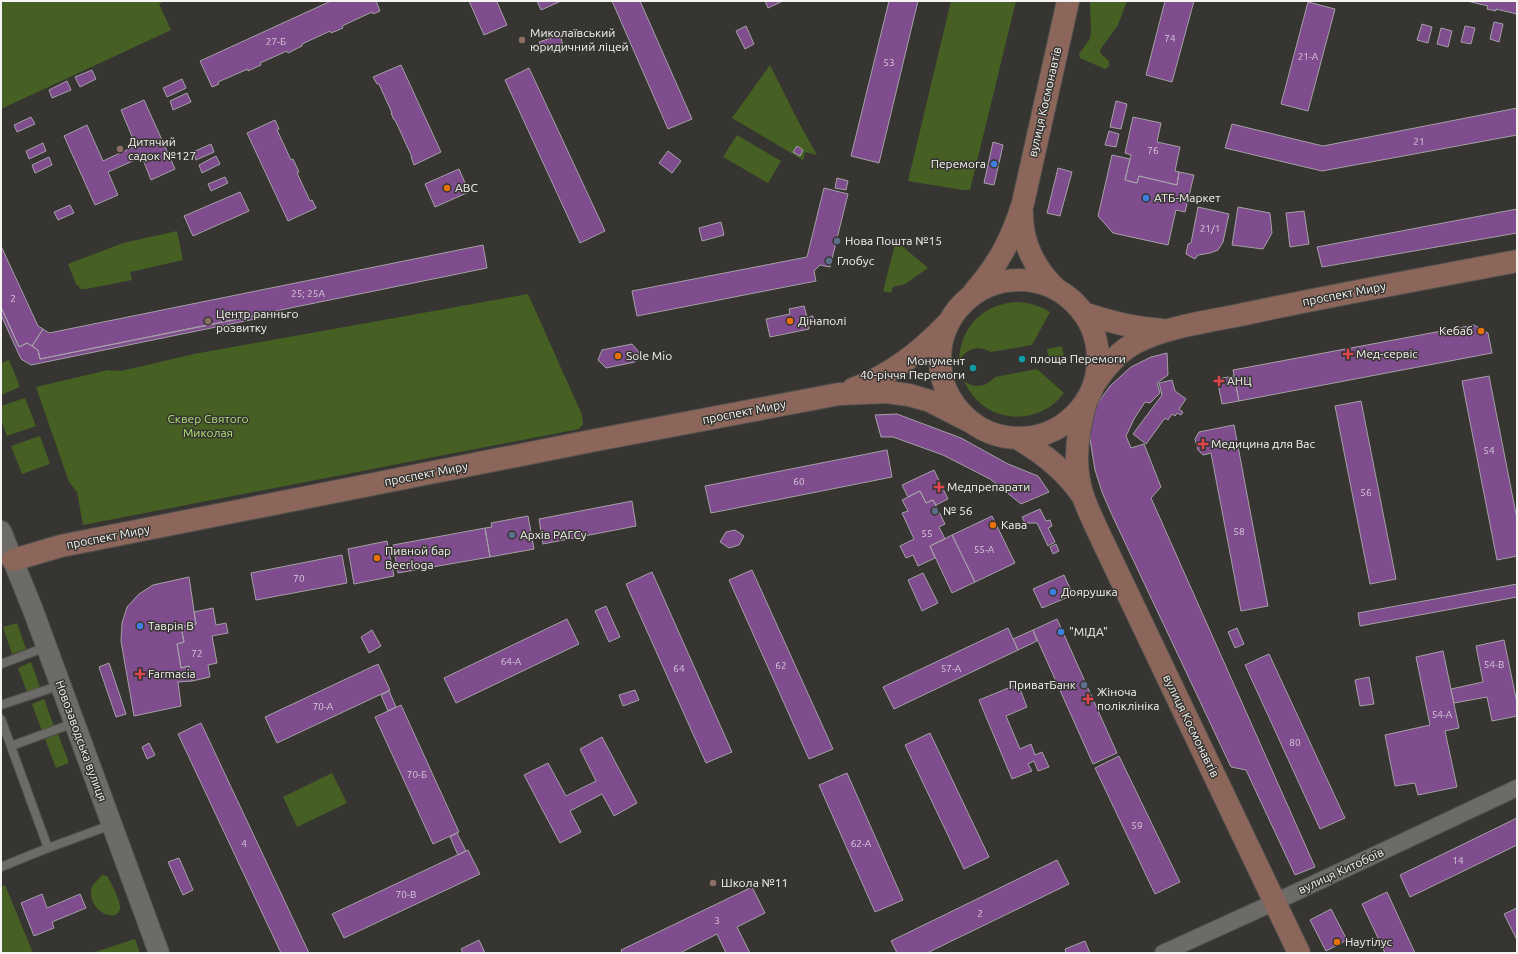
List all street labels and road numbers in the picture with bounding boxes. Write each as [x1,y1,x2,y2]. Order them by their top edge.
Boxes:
street label: вулиця Космонавтів [1026,46,1064,158]
street label: проспект Миру [1301,279,1387,308]
street label: проспект Миру [701,397,787,426]
street label: проспект Миру [383,459,469,488]
street label: проспект Миру [65,522,151,551]
street label: вулиця Космонавтів [1161,672,1222,779]
street label: Новозаводська вулиця [53,678,109,803]
street label: вулиця Китобоїв [1296,845,1386,896]

